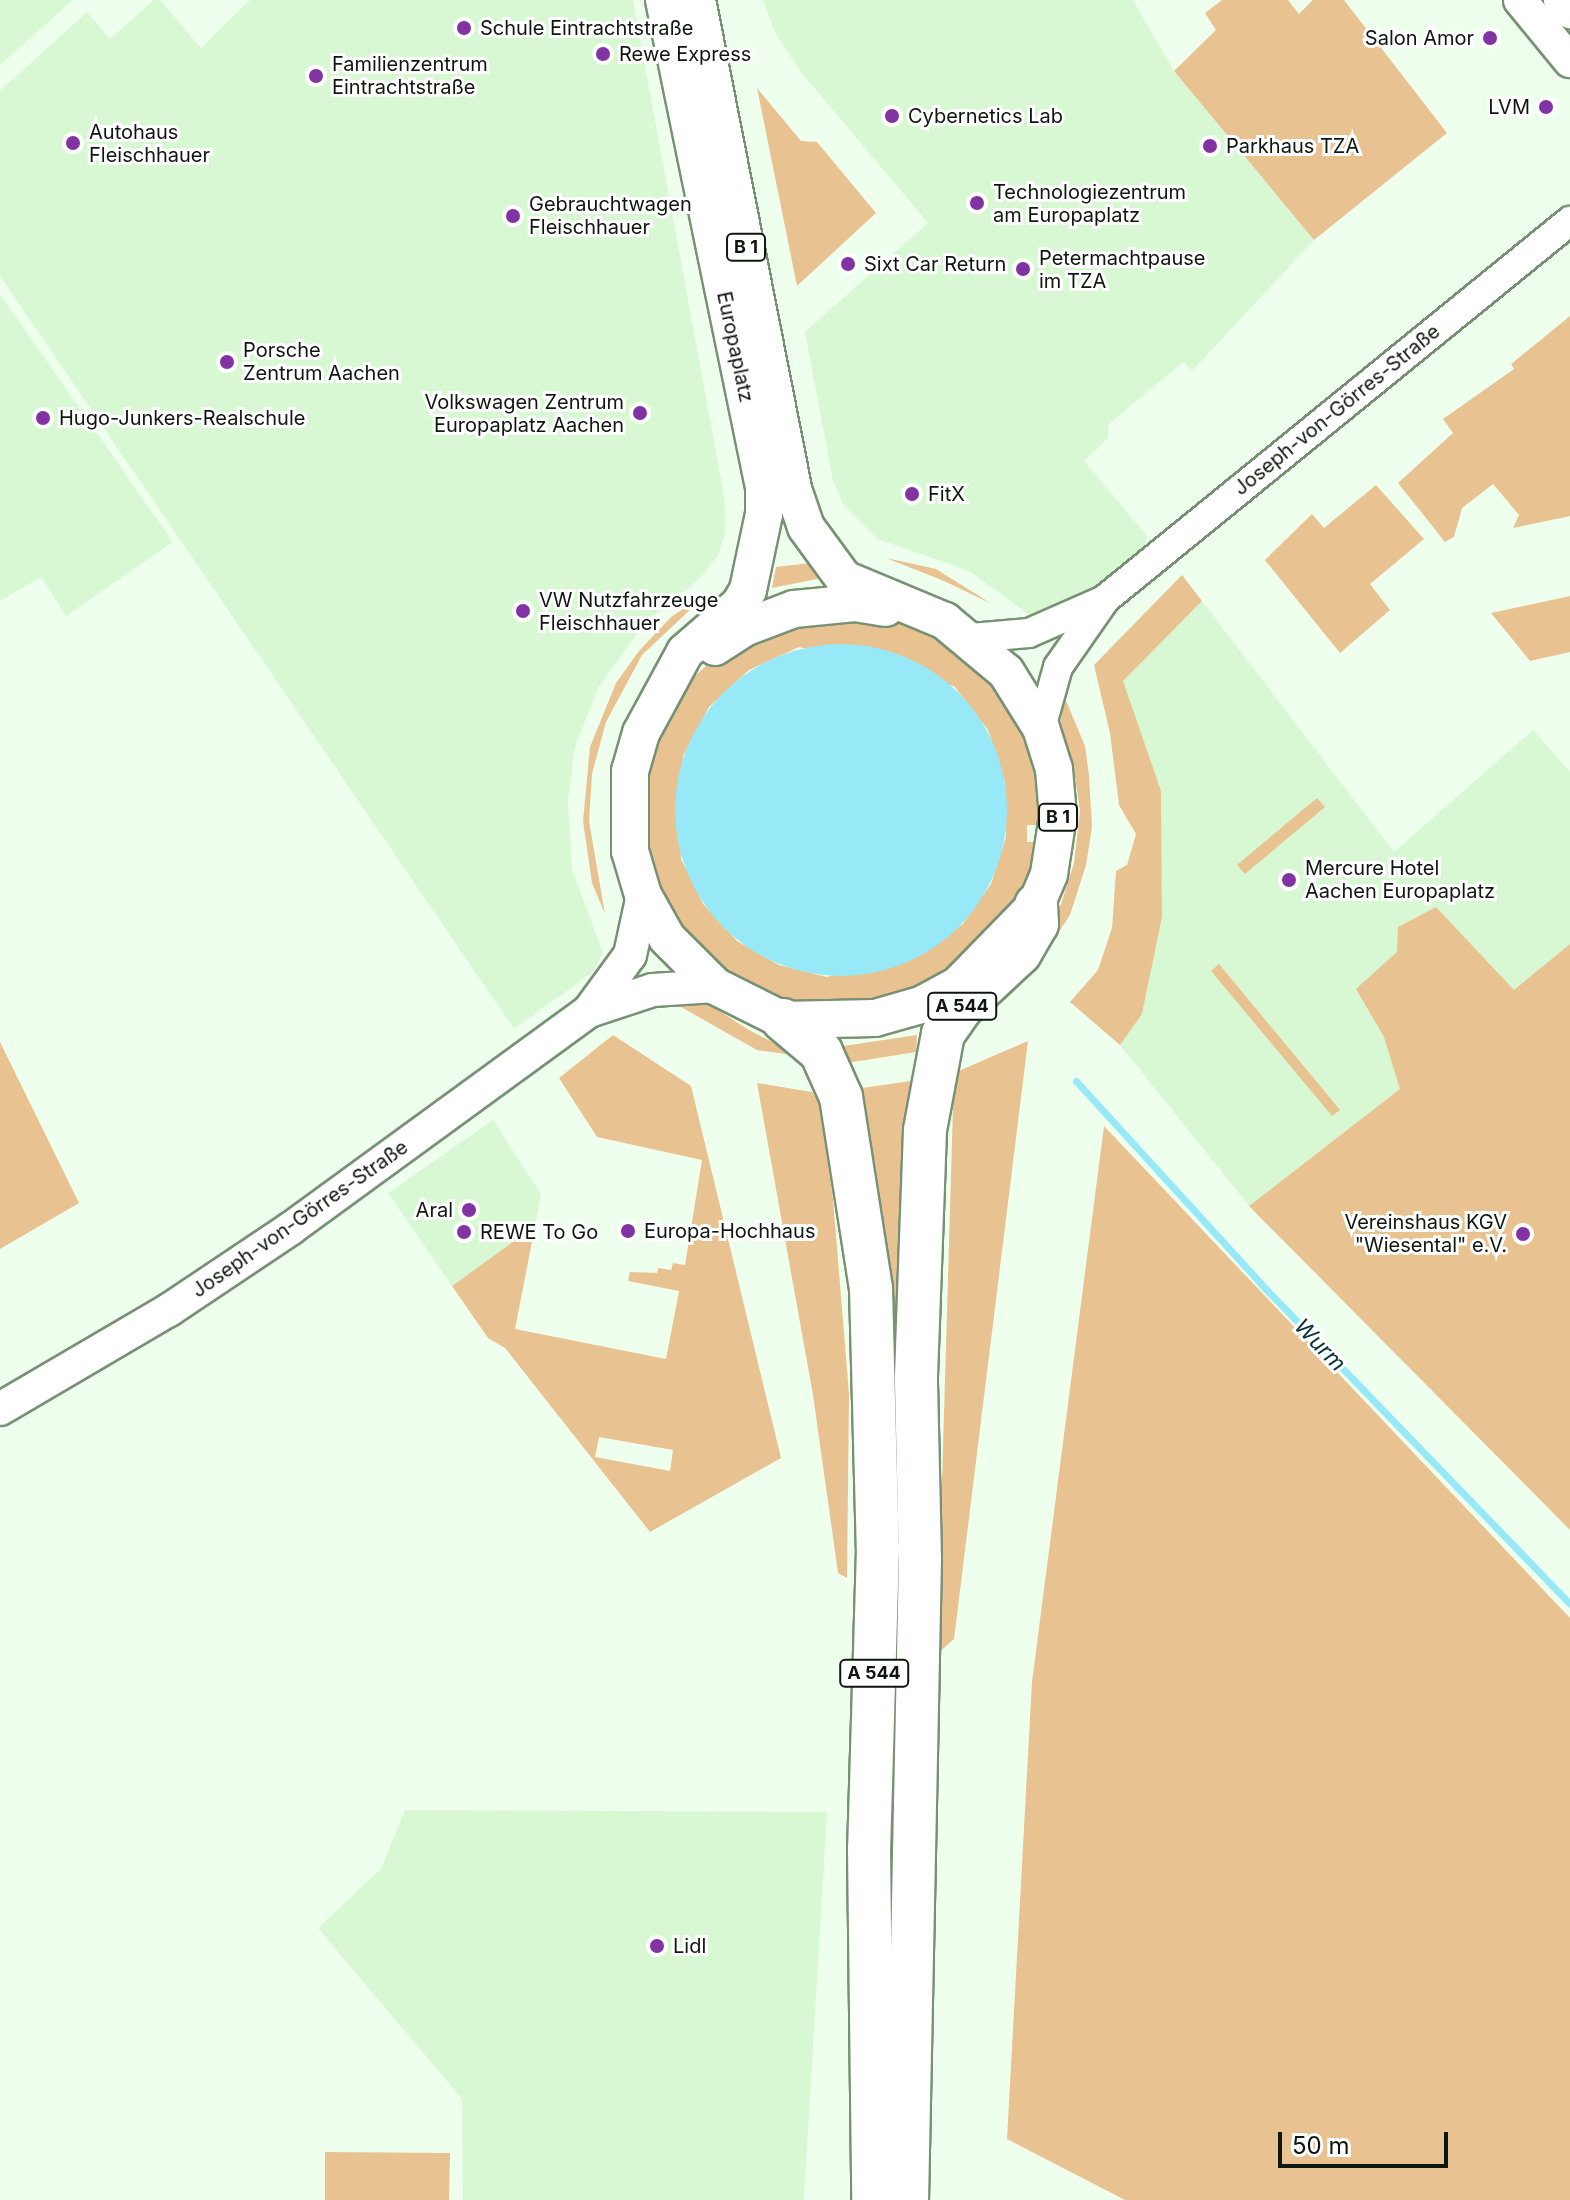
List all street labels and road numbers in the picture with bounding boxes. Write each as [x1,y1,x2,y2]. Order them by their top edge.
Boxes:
road number: B 1 [726,233,766,261]
street label: Europaplatz [712,289,758,405]
street label: Joseph-von-Görres-Straße [1229,319,1445,501]
road number: B 1 [1038,803,1078,831]
road number: A 544 [926,992,998,1020]
street label: Joseph-von-Görres-Straße [187,1135,413,1303]
road number: A 544 [838,1659,910,1687]

